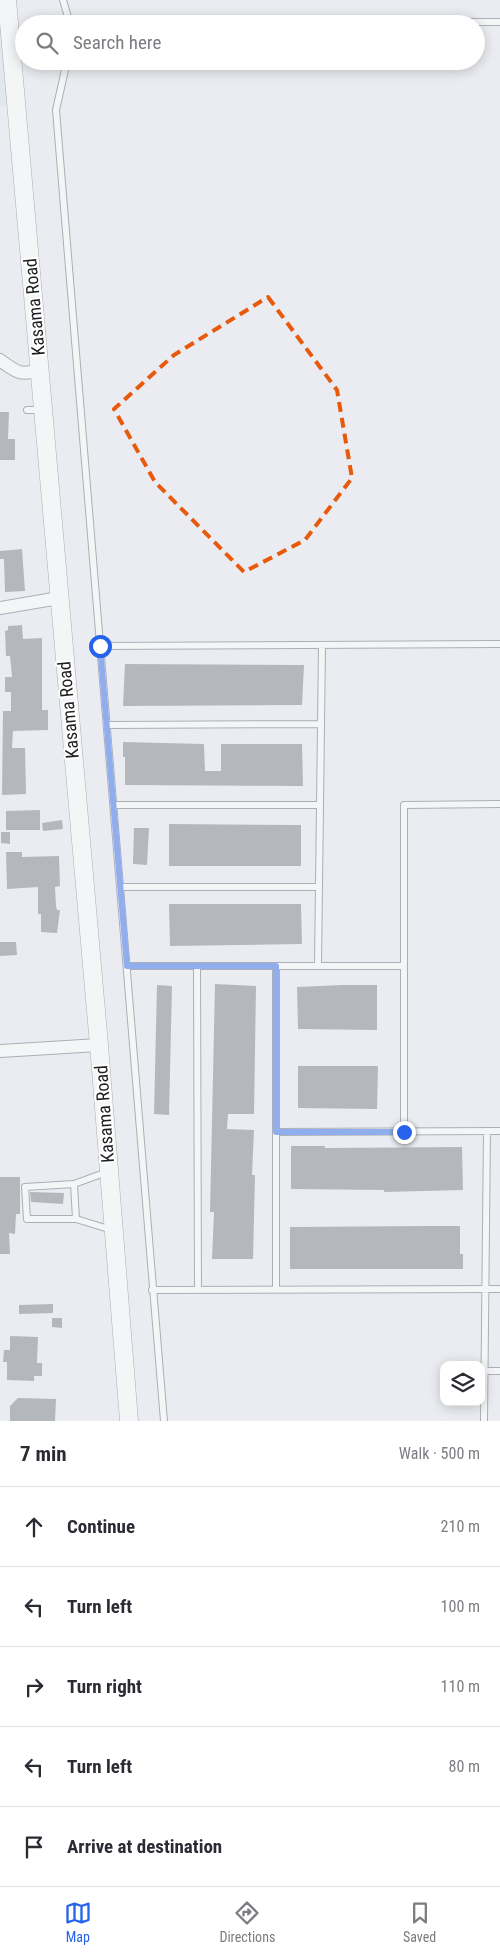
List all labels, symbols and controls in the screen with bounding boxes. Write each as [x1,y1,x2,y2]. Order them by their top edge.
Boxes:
search box [15,15,485,70]
icon: search [33,29,61,57]
text: Search here [73,31,161,54]
street label: Kasama Road [19,257,49,357]
route start [89,635,112,658]
street label: Kasama Road [53,660,83,760]
street label: Kasama Road [90,1065,118,1163]
route end [393,1121,416,1144]
map controls [440,1361,485,1406]
button: layers [440,1361,485,1406]
text: 7 min [20,1442,67,1466]
text: Walk · 500 m [399,1444,480,1463]
icon: ahead [20,1513,48,1541]
text: Continue [67,1515,135,1538]
text: 210 m [441,1517,480,1536]
icon: left [20,1593,48,1621]
text: Turn left [67,1595,132,1618]
text: 100 m [441,1597,480,1616]
icon: right [20,1673,48,1701]
text: Turn right [67,1675,142,1698]
text: 110 m [441,1677,480,1696]
icon: left [20,1753,48,1781]
text: Turn left [67,1755,132,1778]
text: 80 m [448,1757,480,1776]
icon: arrive [20,1833,48,1861]
text: Arrive at destination [67,1835,222,1858]
tab: Map [64,1899,92,1945]
tab: Directions [219,1899,275,1945]
tab: Saved [403,1899,436,1945]

